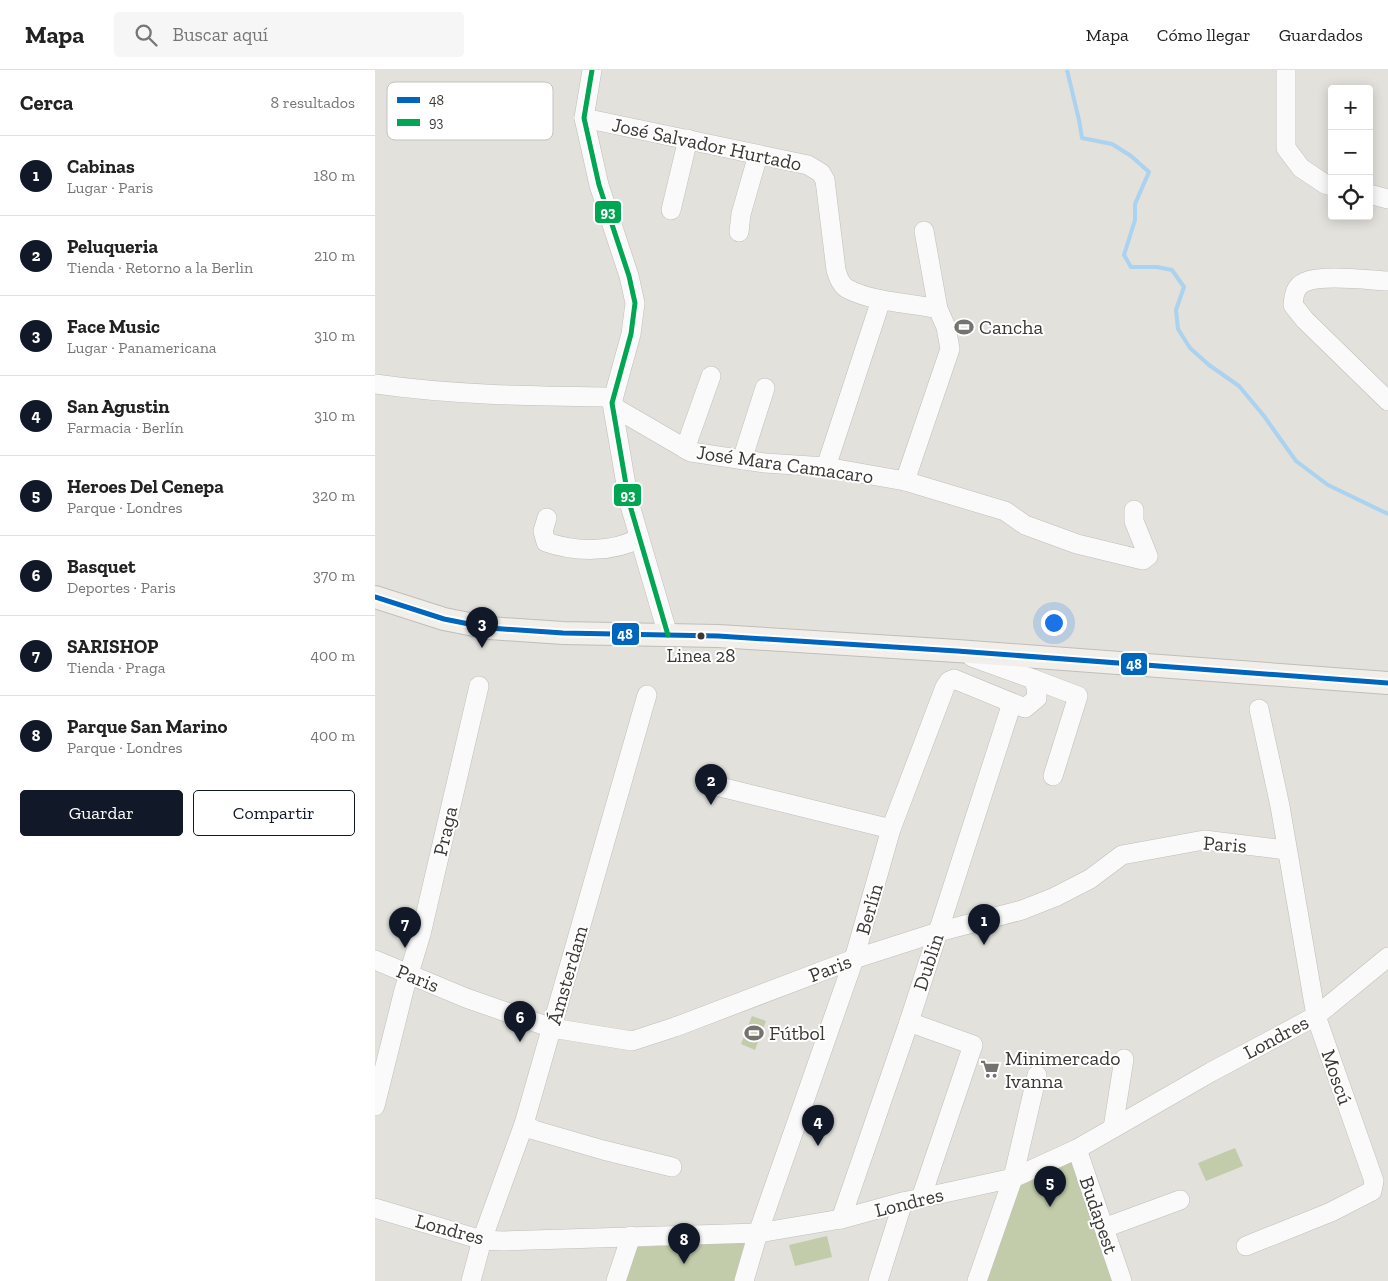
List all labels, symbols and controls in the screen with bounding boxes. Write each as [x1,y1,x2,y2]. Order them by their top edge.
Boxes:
search box [114,12,464,57]
text: Mapa [25,20,84,49]
icon: search [132,21,160,49]
text: Buscar aquí [172,23,268,46]
text: Mapa [1086,24,1129,46]
text: Cómo llegar [1157,24,1251,46]
text: Guardados [1279,24,1363,46]
legend [387,82,553,140]
map controls [1328,85,1373,220]
button: + [1328,85,1373,130]
text: Cerca [20,90,73,115]
text: 48 [429,92,444,109]
text: 8 resultados [271,93,355,112]
street label: José Salvador Hurtado [610,112,804,176]
text: 93 [429,114,443,131]
button: − [1328,130,1373,175]
text: Cabinas [67,155,135,178]
text: 1 [33,166,39,185]
text: 180 m [314,166,355,185]
button: locate [1328,175,1373,220]
text: Lugar · Paris [67,178,153,197]
line badge: 93 [594,200,622,224]
text: 93 [601,204,616,221]
text: Peluqueria [67,235,158,258]
text: 2 [32,246,40,265]
text: 210 m [314,246,355,265]
text: Tienda · Retorno a la Berlin [67,258,253,277]
text: Face Music [67,315,160,338]
place label: Cancha [979,315,1043,339]
sports icon: Cancha [953,316,975,338]
text: 3 [32,326,40,345]
text: 310 m [314,326,355,345]
text: Lugar · Panamericana [67,338,217,357]
text: San Agustin [67,395,169,418]
text: 4 [31,406,41,425]
text: 310 m [314,406,355,425]
text: Farmacia · Berlín [67,418,184,437]
street label: José Mara Camacaro [695,440,875,488]
text: Heroes Del Cenepa [67,475,224,498]
line badge: 93 [613,483,642,507]
text: 5 [32,486,40,505]
text: 320 m [312,486,355,505]
text: 93 [621,487,636,504]
text: Parque · Londres [67,498,182,517]
text: Basquet [67,555,135,578]
text: 6 [32,566,40,585]
text: 370 m [313,566,355,585]
text: Deportes · Paris [67,578,176,597]
pin: 3 [466,607,498,648]
your location [1041,610,1067,636]
line badge: 48 [611,622,640,646]
text: 48 [617,626,633,643]
marker: Linea 28 [696,631,706,641]
text: SARISHOP [67,635,158,658]
place label: Linea 28 [667,644,736,667]
text: 7 [32,646,40,665]
text: 400 m [311,646,355,665]
line badge: 48 [1120,652,1148,676]
text: 48 [1126,656,1142,673]
text: Tienda · Praga [67,658,166,677]
text: Parque San Marino [67,715,227,738]
text: 8 [32,726,40,745]
text: 400 m [311,726,355,745]
text: Parque · Londres [67,738,182,757]
pin: 2 [695,764,727,805]
button: Guardar [20,790,183,836]
button: Compartir [193,790,355,836]
street label: Praga [428,804,462,858]
street label: Paris [1202,831,1248,857]
street label: Berlín [850,880,888,937]
pin: 1 [968,904,1000,945]
pin: 7 [389,907,421,948]
street label: Ámsterdam [541,922,593,1027]
street label: Dublin [908,930,949,993]
street label: Paris [805,949,855,987]
street label: Paris [393,959,443,997]
pin: 6 [504,1001,536,1042]
street label: Londres [1239,1010,1313,1064]
place label: Fútbol [769,1021,825,1045]
sports icon: Fútbol [743,1022,765,1044]
place label: Minimercado Ivanna [1005,1046,1121,1093]
street label: Moscú [1316,1046,1358,1108]
supermarket icon: Minimercado Ivanna [979,1058,1001,1080]
pin: 4 [802,1105,834,1146]
pin: 5 [1034,1166,1066,1207]
street label: Budapest [1075,1173,1124,1258]
street label: Londres [872,1182,946,1222]
street label: Londres [413,1208,487,1250]
pin: 8 [668,1223,700,1264]

